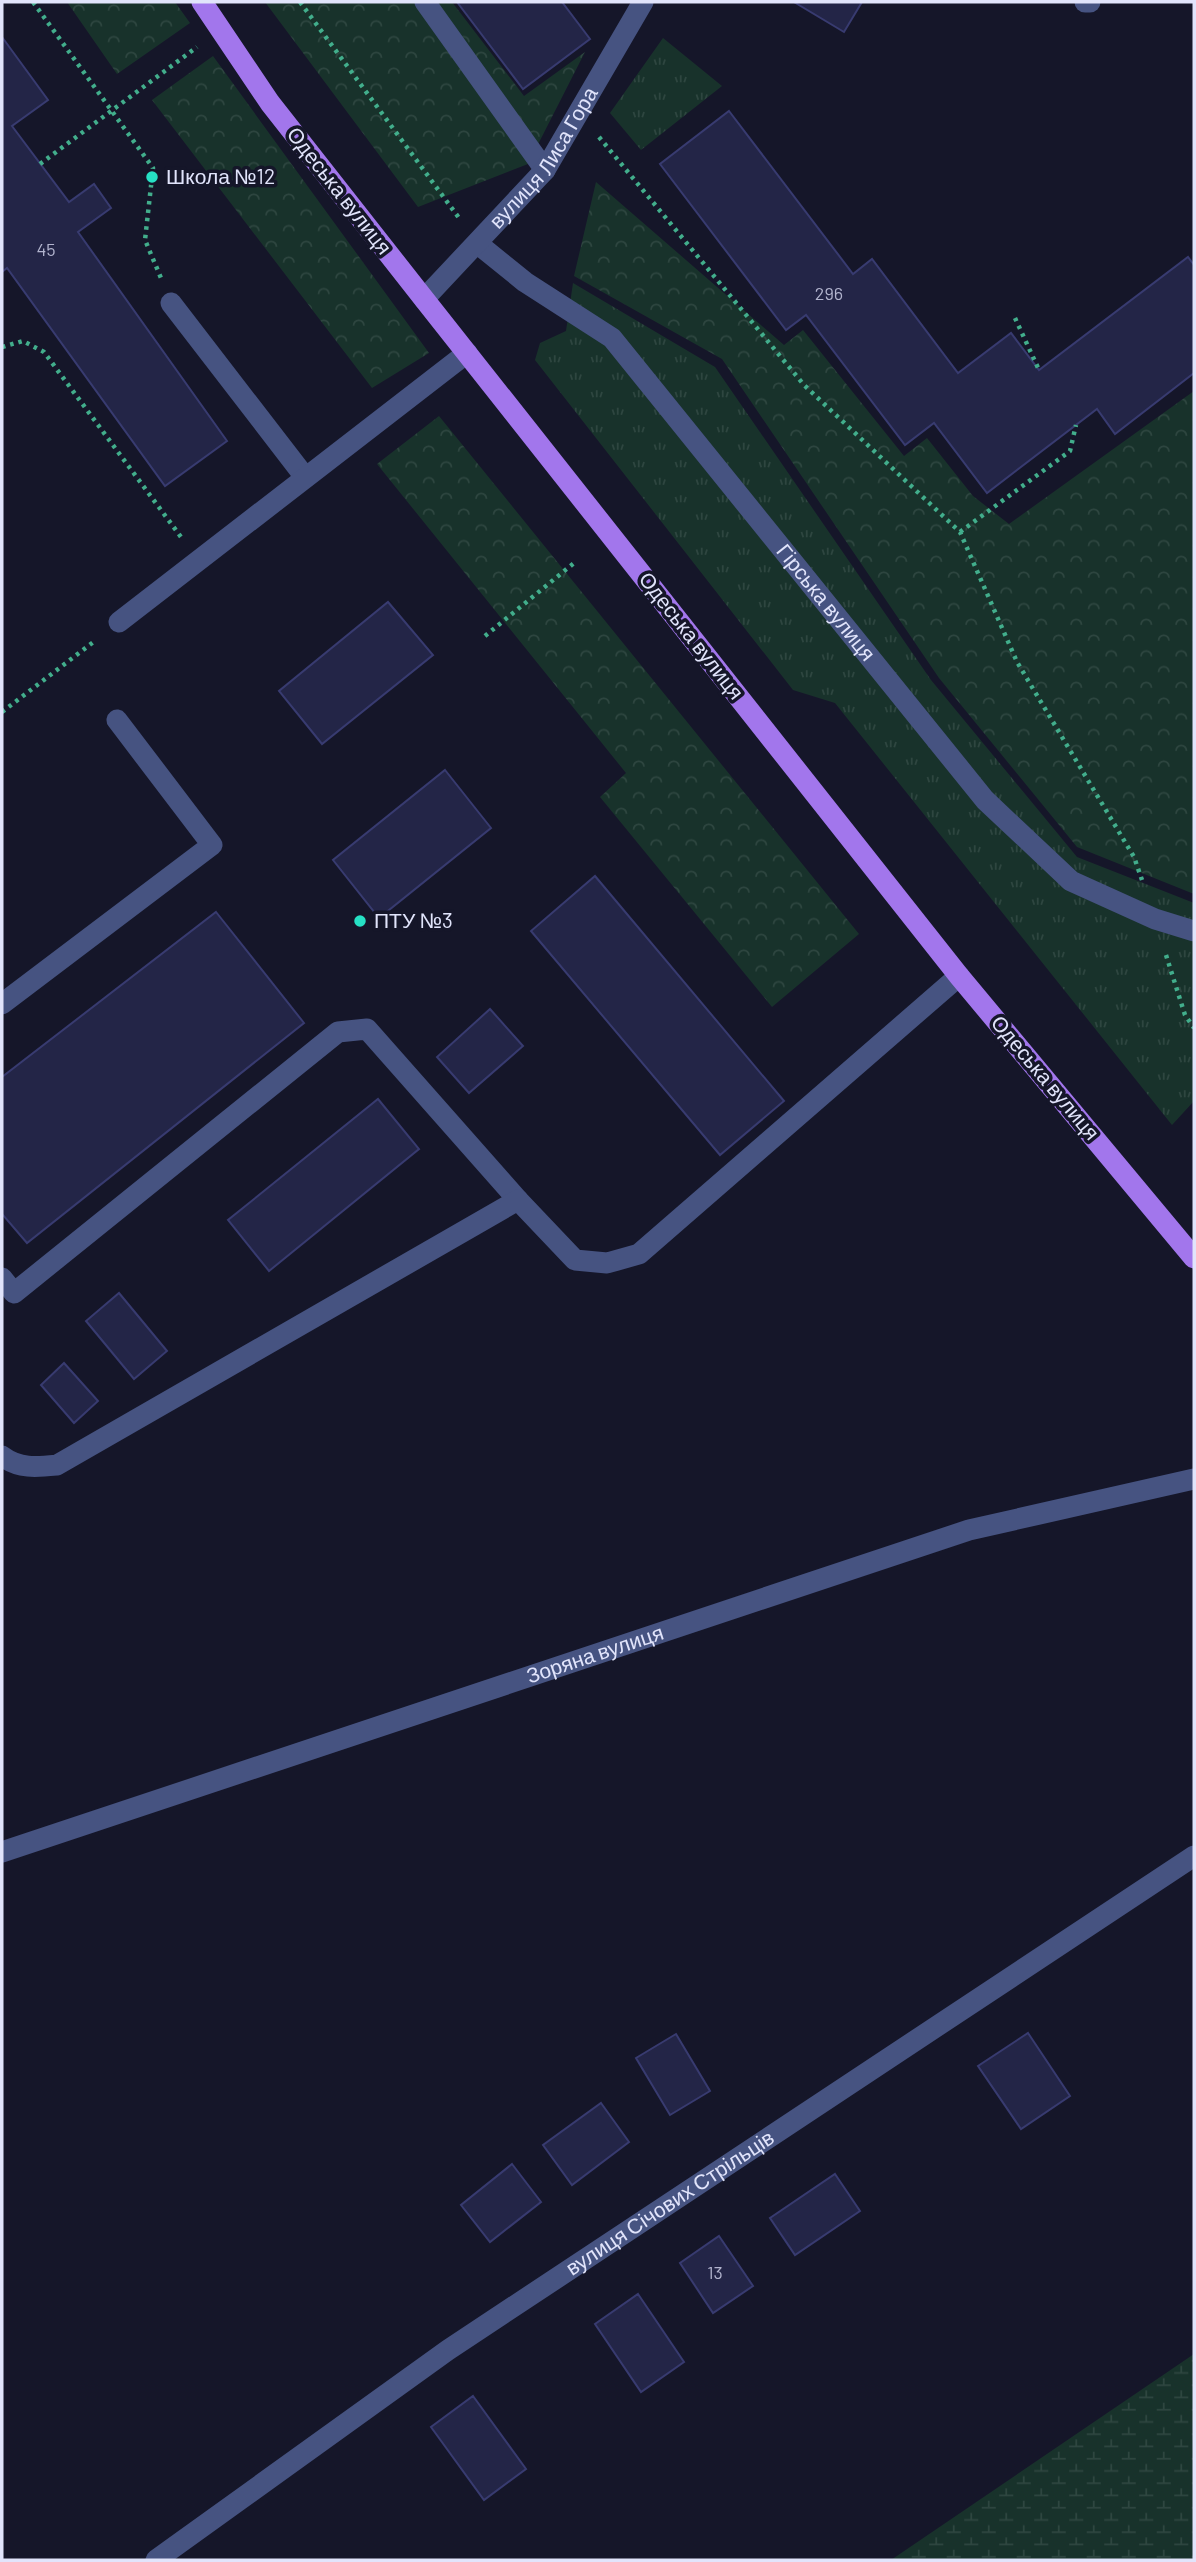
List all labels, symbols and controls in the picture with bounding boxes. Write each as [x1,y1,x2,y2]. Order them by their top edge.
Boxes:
street label: вулиця Лиса Гора [483,82,602,233]
street label: Одеська вулиця [283,121,398,259]
place label: Школа №12 [166,163,275,188]
marker: Школа №12 [144,169,160,185]
house number: 45 [36,238,56,260]
house number: 296 [815,282,843,304]
street label: Гірська вулиця [772,538,881,665]
street label: Одеська вулиця [635,566,750,704]
place label: ПТУ №3 [374,907,453,932]
marker: ПТУ №3 [352,913,368,929]
street label: Одеська вулиця [987,1010,1106,1144]
street label: Зоряна вулиця [523,1619,666,1688]
street label: вулиця Січових Стрільців [560,2124,778,2280]
house number: 13 [707,2261,723,2283]

